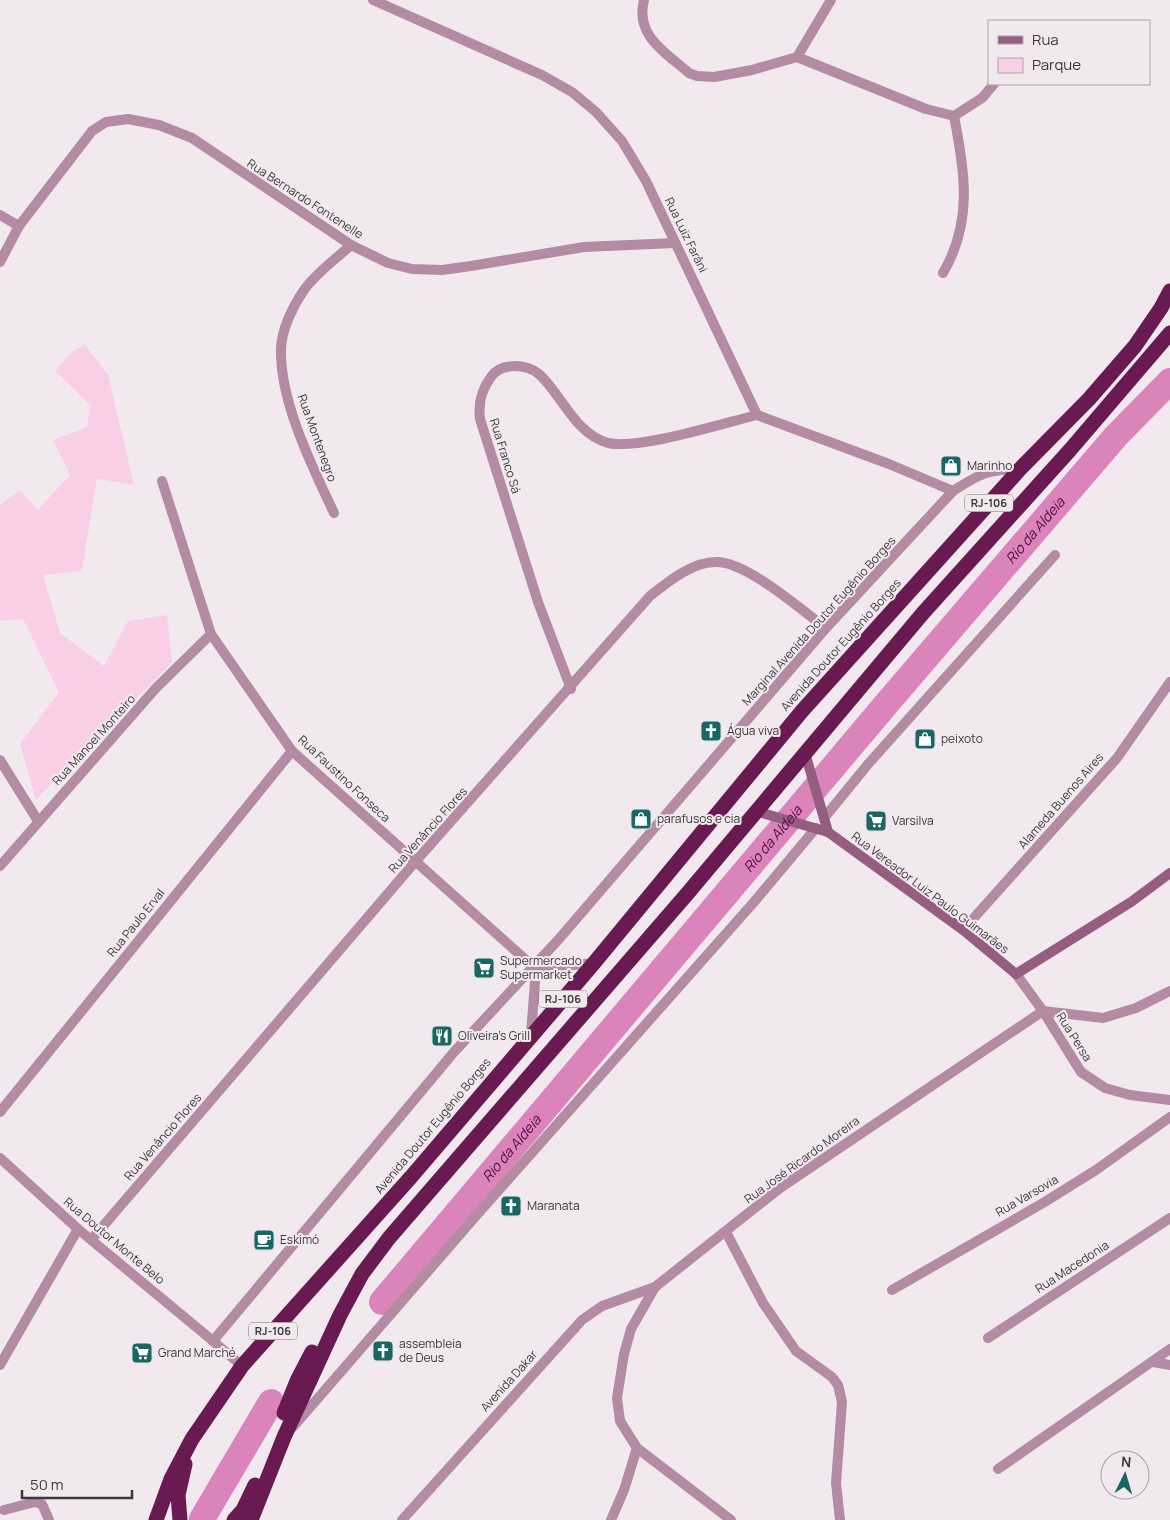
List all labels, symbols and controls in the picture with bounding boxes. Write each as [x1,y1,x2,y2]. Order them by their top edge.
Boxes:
legend [988,20,1150,85]
text: Rua [1032,29,1059,50]
text: Parque [1032,54,1081,75]
street label: Rua Bernardo Fontenelle [244,155,367,243]
street label: Rua Luiz Farâni [661,194,712,275]
street label: Rua Montenegro [294,392,341,484]
street label: Rua Franco Sá [486,416,525,495]
shop icon: Marinho [939,454,963,478]
place label: Marinho [967,457,1012,474]
water label: Rio da Aldeia [1001,492,1069,567]
road number: RJ-106 [965,494,1013,512]
street label: Marginal Avenida Doutor Eugênio Borges [739,533,899,709]
street label: Avenida Doutor Eugênio Borges [778,576,904,714]
street label: Rua Manoel Monteiro [48,691,139,789]
church icon: Água viva [699,719,723,743]
place label: Água viva [727,722,779,739]
shop icon: peixoto [913,727,937,751]
place label: peixoto [941,730,983,747]
street label: Rua Faustino Fonseca [294,731,394,826]
street label: Alameda Buenos Aires [1014,749,1107,852]
street label: Rua Venâncio Flores [384,783,471,876]
water label: Rio da Aldeia [739,800,807,876]
shop icon: parafusos e cia [629,807,653,831]
supermarket icon: Varsilva [864,809,888,833]
place label: parafusos e cia [657,810,740,827]
place label: Varsilva [892,812,934,829]
street label: Rua Vereador Luiz Paulo Guimarães [848,828,1013,958]
street label: Rua Paulo Erval [103,885,168,960]
place label: Supermercado Supermarket [500,952,582,983]
supermarket icon: Supermercado Supermarket [472,956,496,980]
road number: RJ-106 [539,991,587,1008]
street label: Rua Persa [1053,1009,1096,1065]
restaurant icon: Oliveira's Grill [430,1024,454,1048]
place label: Oliveira's Grill [458,1027,530,1044]
street label: Avenida Doutor Eugênio Borges [371,1054,495,1197]
street label: Rua Venâncio Flores [120,1089,205,1184]
water label: Rio da Aldeia [478,1110,546,1185]
street label: Rua José Ricardo Moreira [741,1112,863,1207]
street label: Rua Varsovia [992,1171,1061,1220]
street label: Rua Doutor Monte Belo [60,1193,168,1288]
church icon: Maranata [499,1194,523,1218]
place label: Maranata [527,1197,580,1214]
cafe icon: Eskimó [252,1228,276,1252]
place label: Eskimó [280,1231,319,1248]
street label: Rua Macedonia [1032,1236,1112,1297]
road number: RJ-106 [249,1322,297,1340]
place label: assembleia de Deus [399,1335,462,1366]
church icon: assembleia de Deus [371,1339,395,1363]
supermarket icon: Grand Marché [130,1341,154,1365]
place label: Grand Marché [158,1344,236,1361]
street label: Avenida Dakar [476,1346,541,1415]
north arrow [1100,1450,1150,1500]
text: N [1120,1452,1132,1471]
scale bar [22,1468,132,1500]
text: 50 m [30,1474,64,1495]

